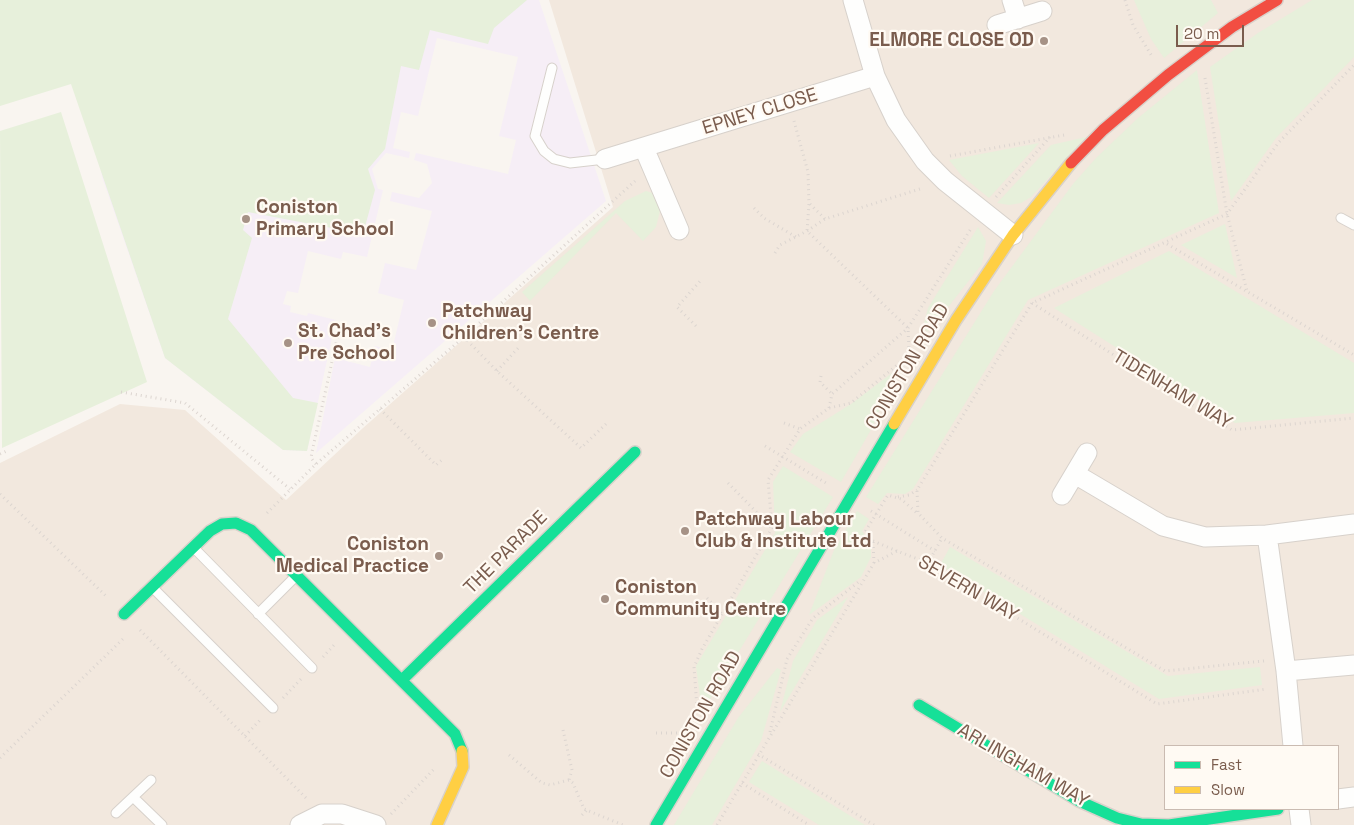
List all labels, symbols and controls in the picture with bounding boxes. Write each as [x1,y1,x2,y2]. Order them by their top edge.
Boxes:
scale bar [1179,15,1246,47]
text: 20 m [1184,24,1219,43]
place label: ELMORE CLOSE OD [869,30,1034,52]
marker: ELMORE CLOSE OD [1038,35,1050,47]
street label: EPNEY CLOSE [700,84,820,140]
place label: Coniston Primary School [256,197,394,241]
marker: Coniston Primary School [240,213,252,225]
street label: CONISTON ROAD [861,300,955,434]
place label: Patchway Children's Centre [442,301,599,345]
marker: Patchway Children's Centre [426,317,438,329]
place label: St. Chad's Pre School [298,321,395,365]
marker: St. Chad's Pre School [282,337,294,349]
street label: TIDENHAM WAY [1108,345,1236,435]
street label: THE PARADE [459,506,553,600]
place label: Patchway Labour Club & Institute Ltd [695,509,872,553]
marker: Patchway Labour Club & Institute Ltd [679,525,691,537]
place label: Coniston Medical Practice [276,534,429,578]
marker: Coniston Medical Practice [433,550,445,562]
street label: SEVERN WAY [914,551,1022,627]
place label: Coniston Community Centre [615,577,786,621]
marker: Coniston Community Centre [599,593,611,605]
street label: CONISTON ROAD [655,647,747,783]
street label: ARLINGHAM WAY [953,719,1093,813]
legend [1164,745,1339,810]
text: Fast [1211,755,1242,774]
text: Slow [1211,780,1245,799]

